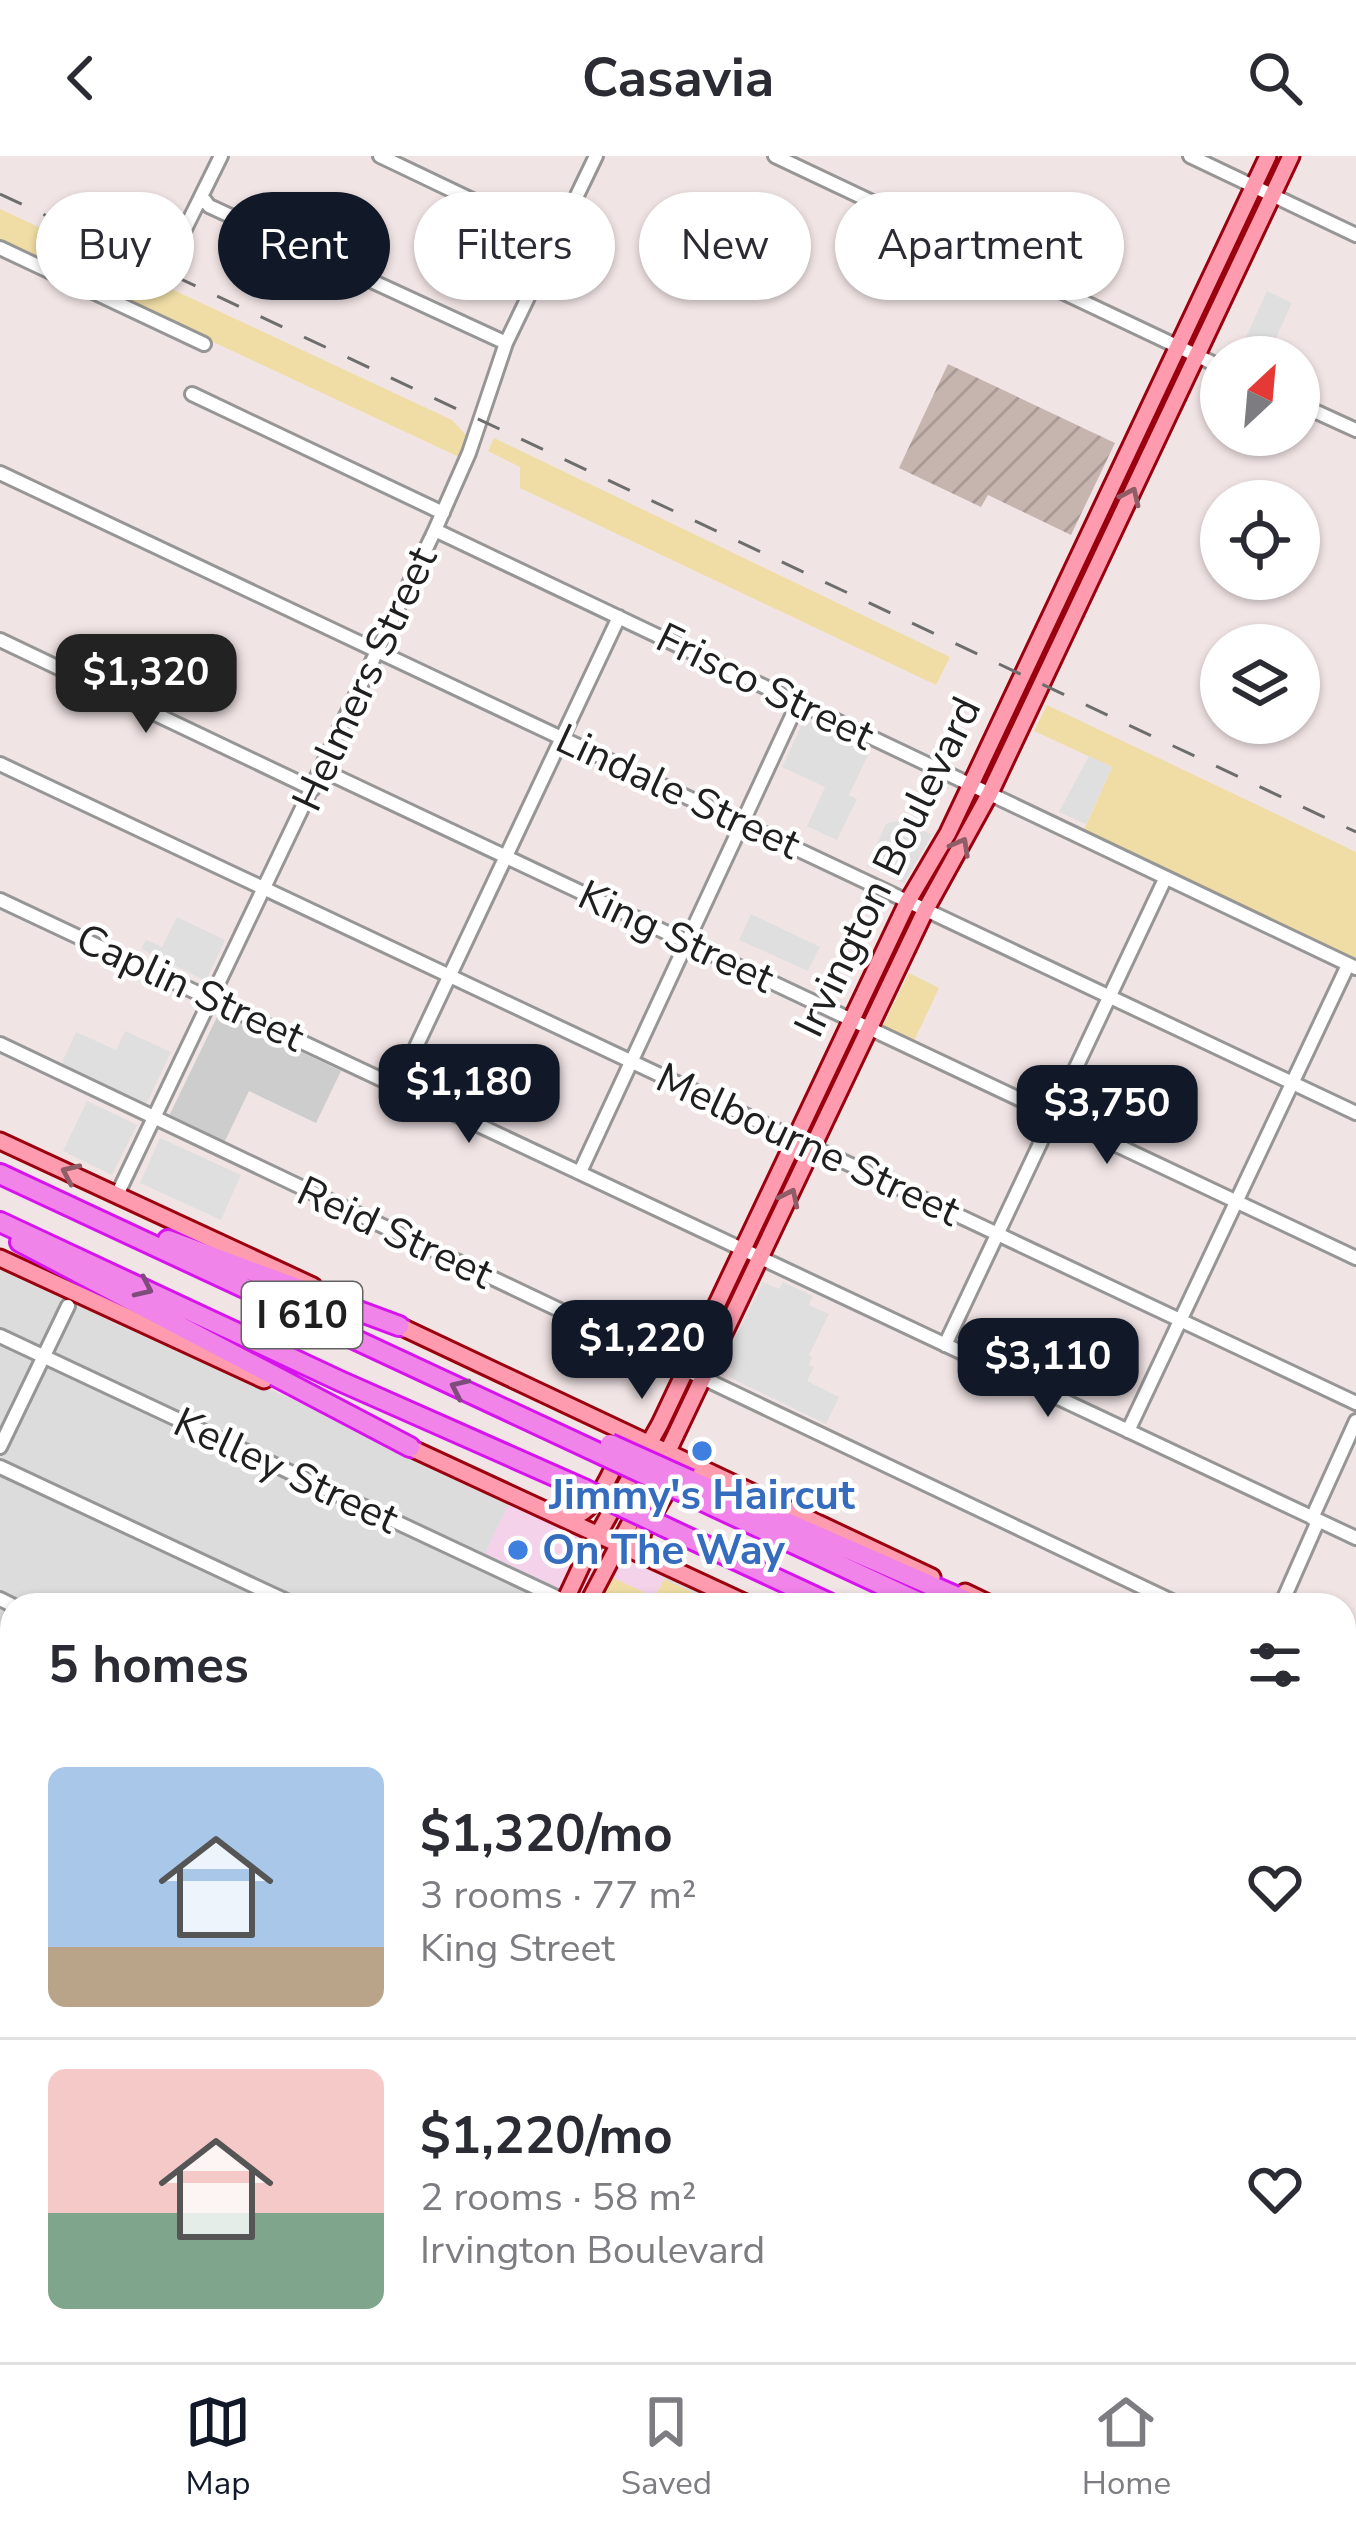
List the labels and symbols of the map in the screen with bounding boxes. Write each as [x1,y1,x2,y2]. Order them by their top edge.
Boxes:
north arrow [1200,336,1320,456]
one-way arrow [1117,487,1140,508]
street label: Helmers Street [279,537,451,820]
street label: Frisco Street [647,610,884,764]
pin: $1,320 [48,634,244,736]
street label: Irvington Boulevard [781,687,995,1047]
street label: Lindale Street [547,711,810,874]
one-way arrow [947,838,970,859]
street label: King Street [569,867,783,1007]
street label: Caplin Street [67,910,314,1066]
pin: $1,180 [371,1044,567,1146]
street label: Melbourne Street [647,1050,969,1240]
pin: $3,750 [1009,1065,1205,1167]
street label: Reid Street [288,1163,502,1303]
one-way arrow [61,1164,82,1187]
one-way arrow [776,1188,799,1209]
one-way arrow [132,1274,154,1297]
road number: I 610 [242,1282,362,1348]
pin: $1,220 [544,1300,740,1402]
pin: $3,110 [950,1318,1146,1420]
one-way arrow [450,1379,471,1402]
street label: Kelley Street [164,1394,408,1548]
marker: Jimmy's Haircut [689,1438,715,1464]
place label: Jimmy's Haircut [548,1467,856,1524]
place label: On The Way [542,1522,786,1579]
marker: On The Way [505,1537,531,1563]

